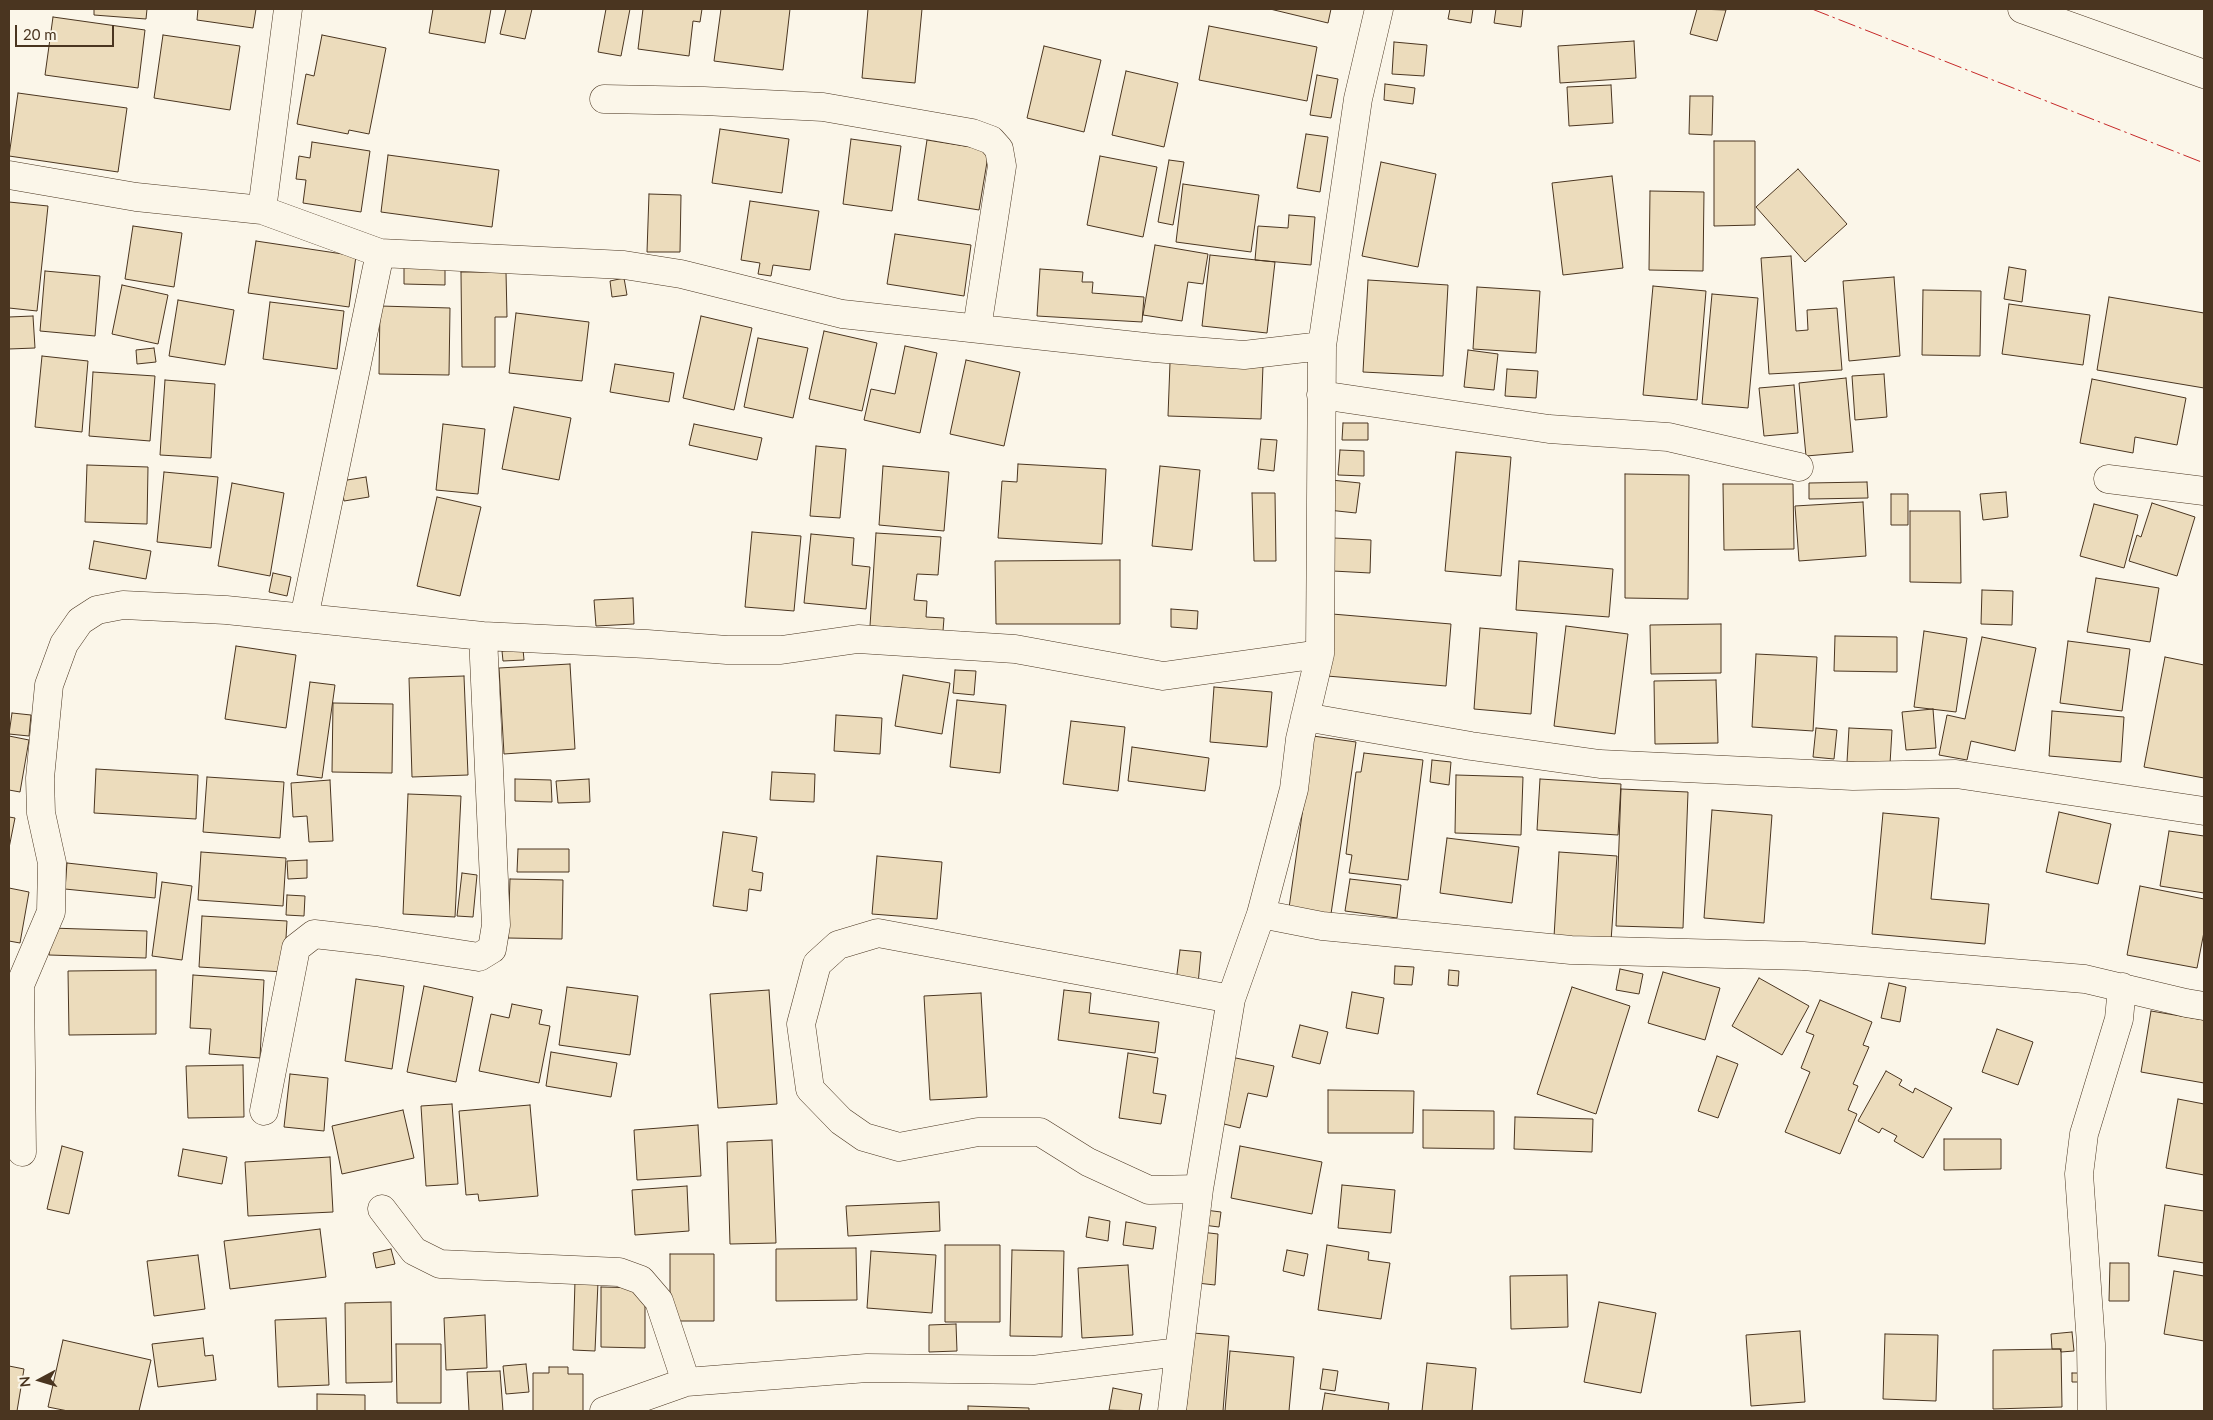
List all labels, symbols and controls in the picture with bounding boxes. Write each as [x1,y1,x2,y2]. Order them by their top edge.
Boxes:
scale bar [18,15,116,47]
text: 20 m [23,25,57,43]
north arrow [15,1355,65,1405]
text: N [16,1375,34,1388]

